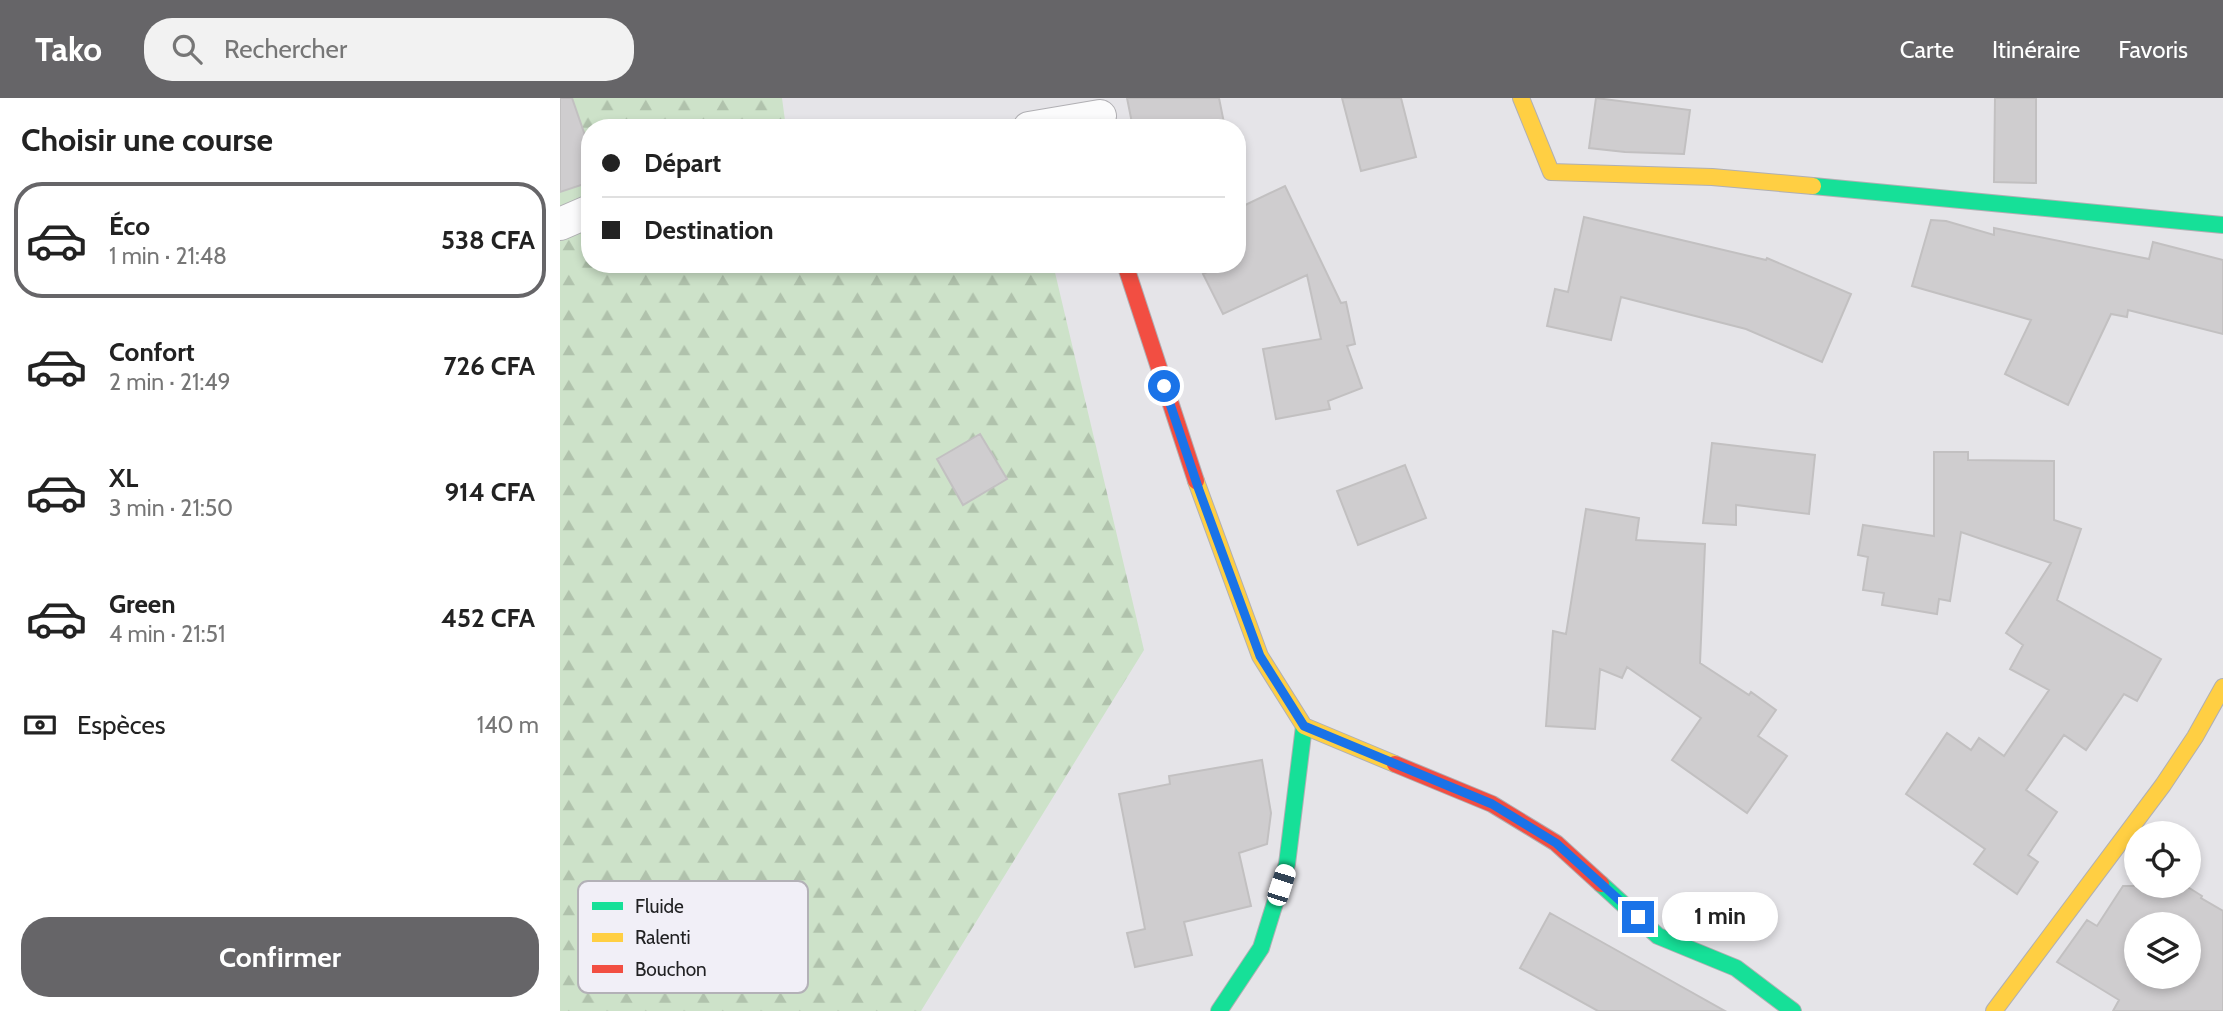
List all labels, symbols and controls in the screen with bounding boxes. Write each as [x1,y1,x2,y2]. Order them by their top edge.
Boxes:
search box [144,18,634,81]
text: Tako [35,29,102,69]
icon: search [168,30,206,68]
text: Rechercher [224,33,347,65]
text: Carte [1900,35,1954,64]
text: Itinéraire [1992,35,2080,64]
text: Favoris [2118,35,2188,64]
text: Choisir une course [21,120,273,159]
text: Départ [644,147,721,179]
icon: car [25,209,88,272]
text: Éco [109,210,150,242]
text: Destination [644,214,774,246]
text: 538 CFA [441,224,535,256]
text: 1 min · 21:48 [109,242,227,270]
icon: car [25,335,88,398]
text: Confort [109,336,195,368]
text: 726 CFA [443,350,535,382]
text: 2 min · 21:49 [109,368,231,396]
route start [1148,370,1180,402]
icon: car [25,461,88,524]
text: XL [109,462,138,494]
text: 914 CFA [444,476,535,508]
text: 3 min · 21:50 [109,494,233,522]
icon: car [25,587,88,650]
text: Green [109,588,176,620]
text: 452 CFA [441,602,535,634]
text: 4 min · 21:51 [109,620,225,648]
icon: cash [21,706,59,744]
text: Espèces [77,709,166,741]
text: 140 m [477,711,539,739]
map controls [2124,821,2201,989]
button: locate [2124,821,2201,898]
car [1265,862,1298,908]
legend [578,881,808,993]
callout: 1 min [1662,892,1778,942]
text: Fluide [635,895,684,918]
route end [1622,901,1654,933]
text: 1 min [1694,902,1746,930]
button: layers [2124,912,2201,989]
button: Confirmer [21,917,539,997]
text: Ralenti [635,926,691,949]
text: Bouchon [635,958,707,981]

